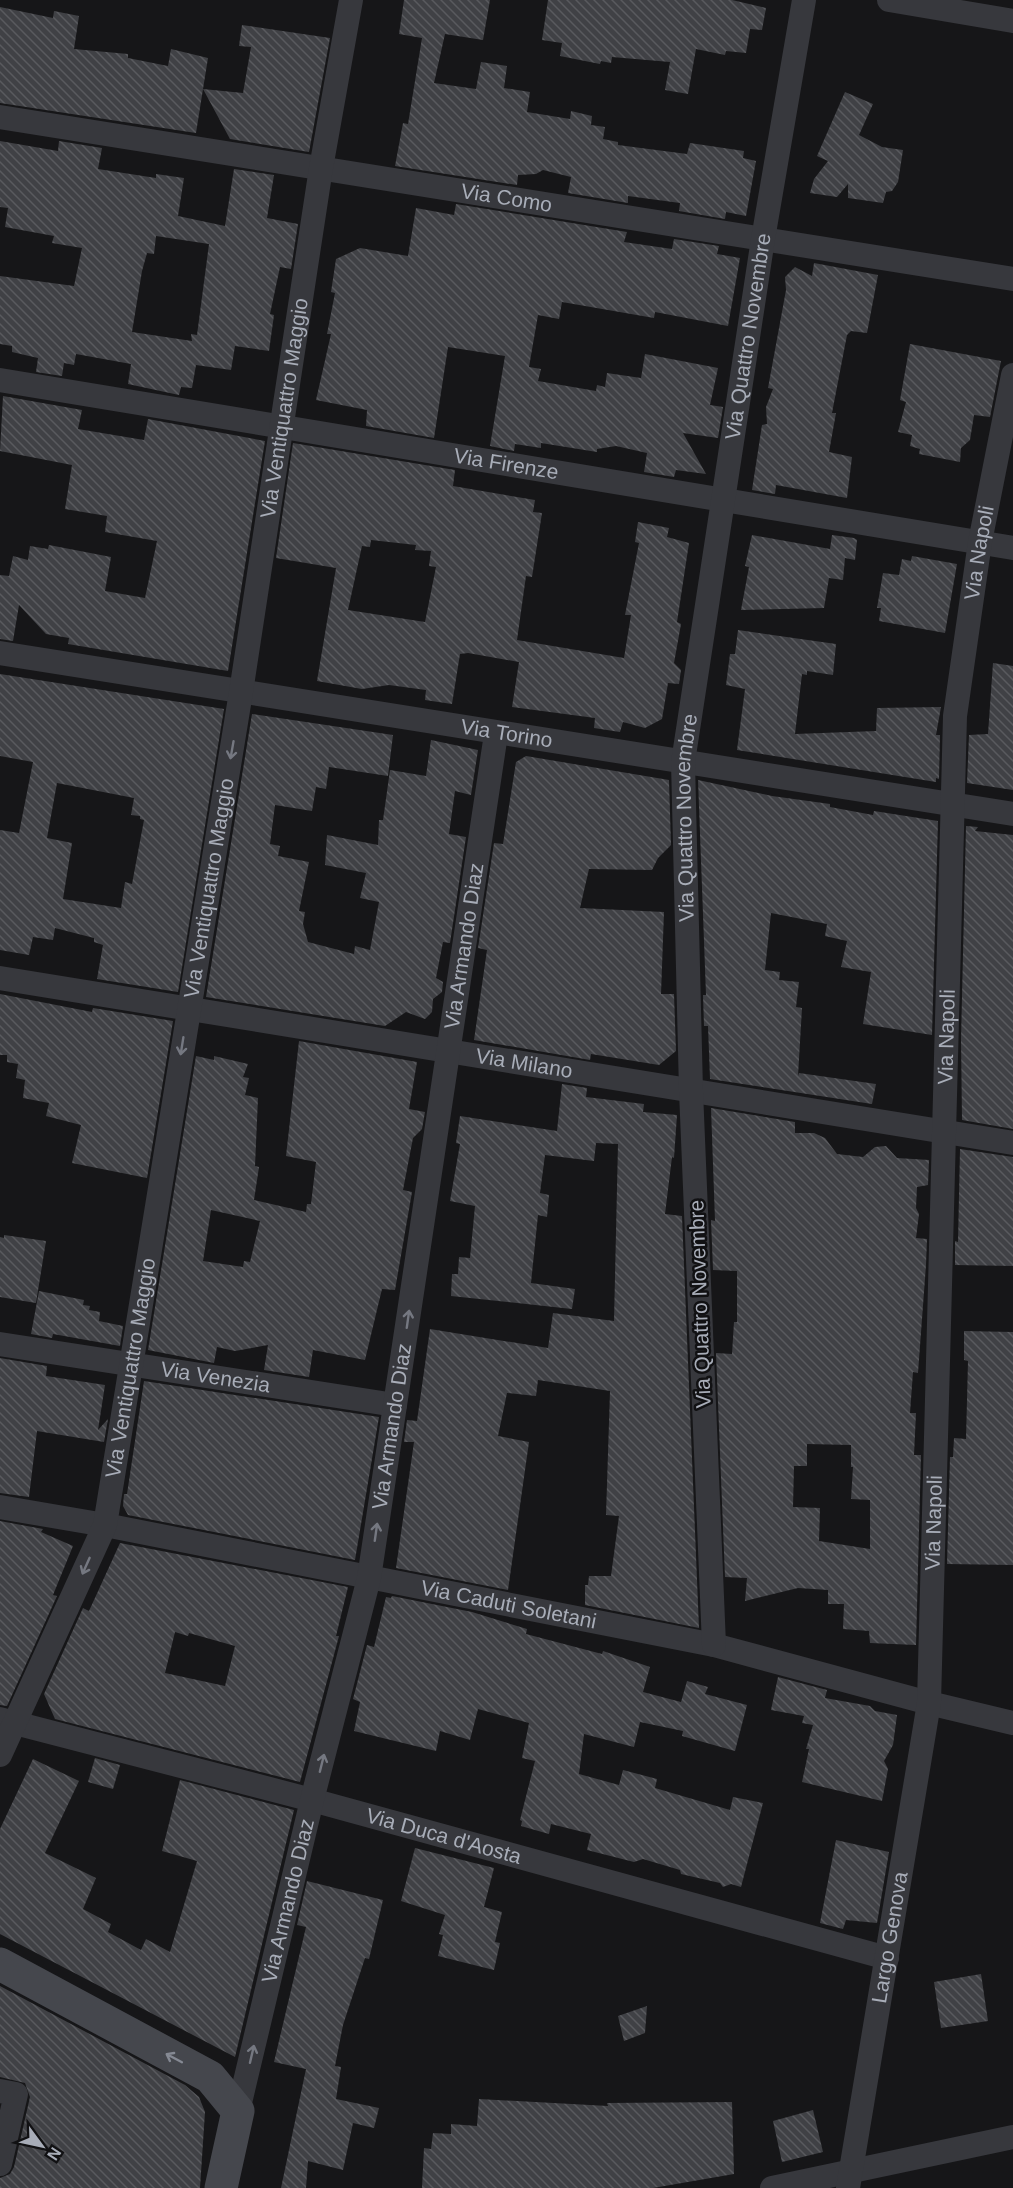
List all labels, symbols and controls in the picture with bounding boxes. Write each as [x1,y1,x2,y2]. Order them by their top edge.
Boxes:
street label: Via Como [459,179,554,216]
street label: Via Quattro Novembre [720,232,775,441]
street label: Via Ventiquattro Maggio [256,296,312,520]
street label: Via Firenze [452,443,560,483]
street label: Via Napoli [960,504,998,602]
street label: Via Quattro Novembre [671,712,701,922]
street label: Via Torino [459,714,554,752]
one-way arrow [226,739,237,759]
street label: Via Ventiquattro Maggio [179,776,238,1000]
street label: Via Armando Diaz [440,861,487,1031]
street label: Via Napoli [933,989,959,1085]
one-way arrow [176,1035,187,1055]
street label: Via Milano [474,1044,574,1082]
street label: Via Quattro Novembre [684,1199,715,1409]
street label: Via Ventiquattro Maggio [101,1256,159,1480]
one-way arrow [402,1309,413,1329]
street label: Via Armando Diaz [367,1342,415,1511]
street label: Via Venezia [159,1357,272,1397]
street label: Via Napoli [920,1475,946,1571]
one-way arrow [371,1523,382,1543]
one-way arrow [80,1557,91,1575]
street label: Via Caduti Soletani [419,1576,599,1633]
one-way arrow [316,1753,328,1772]
street label: Via Duca d'Aosta [364,1803,524,1868]
street label: Via Armando Diaz [257,1816,318,1985]
street label: Largo Genova [867,1870,912,2005]
one-way arrow [246,2045,258,2064]
one-way arrow [166,2052,183,2064]
north arrow [12,2116,72,2176]
text: N [44,2144,64,2163]

